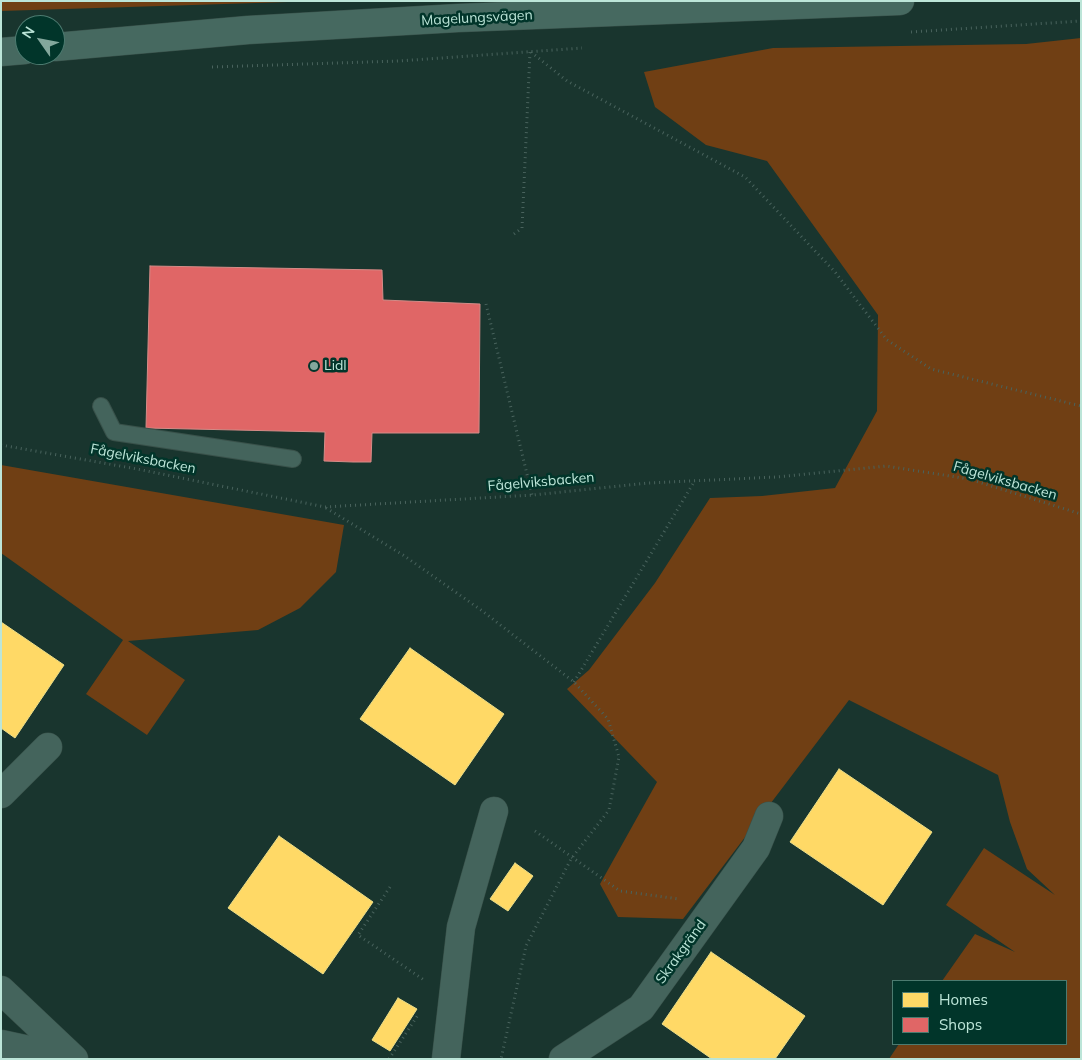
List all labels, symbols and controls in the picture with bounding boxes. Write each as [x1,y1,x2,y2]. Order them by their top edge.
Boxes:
street label: Magelungsvägen [421,7,533,29]
north arrow [15,15,65,65]
text: N [18,23,39,42]
place label: Lidl [324,358,347,374]
marker: Lidl [308,360,320,372]
street label: Fågelviksbacken [89,441,197,477]
street label: Fågelviksbacken [951,458,1059,504]
street label: Fågelviksbacken [487,469,595,495]
street label: Skrakgränd [652,917,710,987]
legend [892,980,1067,1045]
text: Homes [939,990,988,1009]
text: Shops [939,1015,982,1034]

